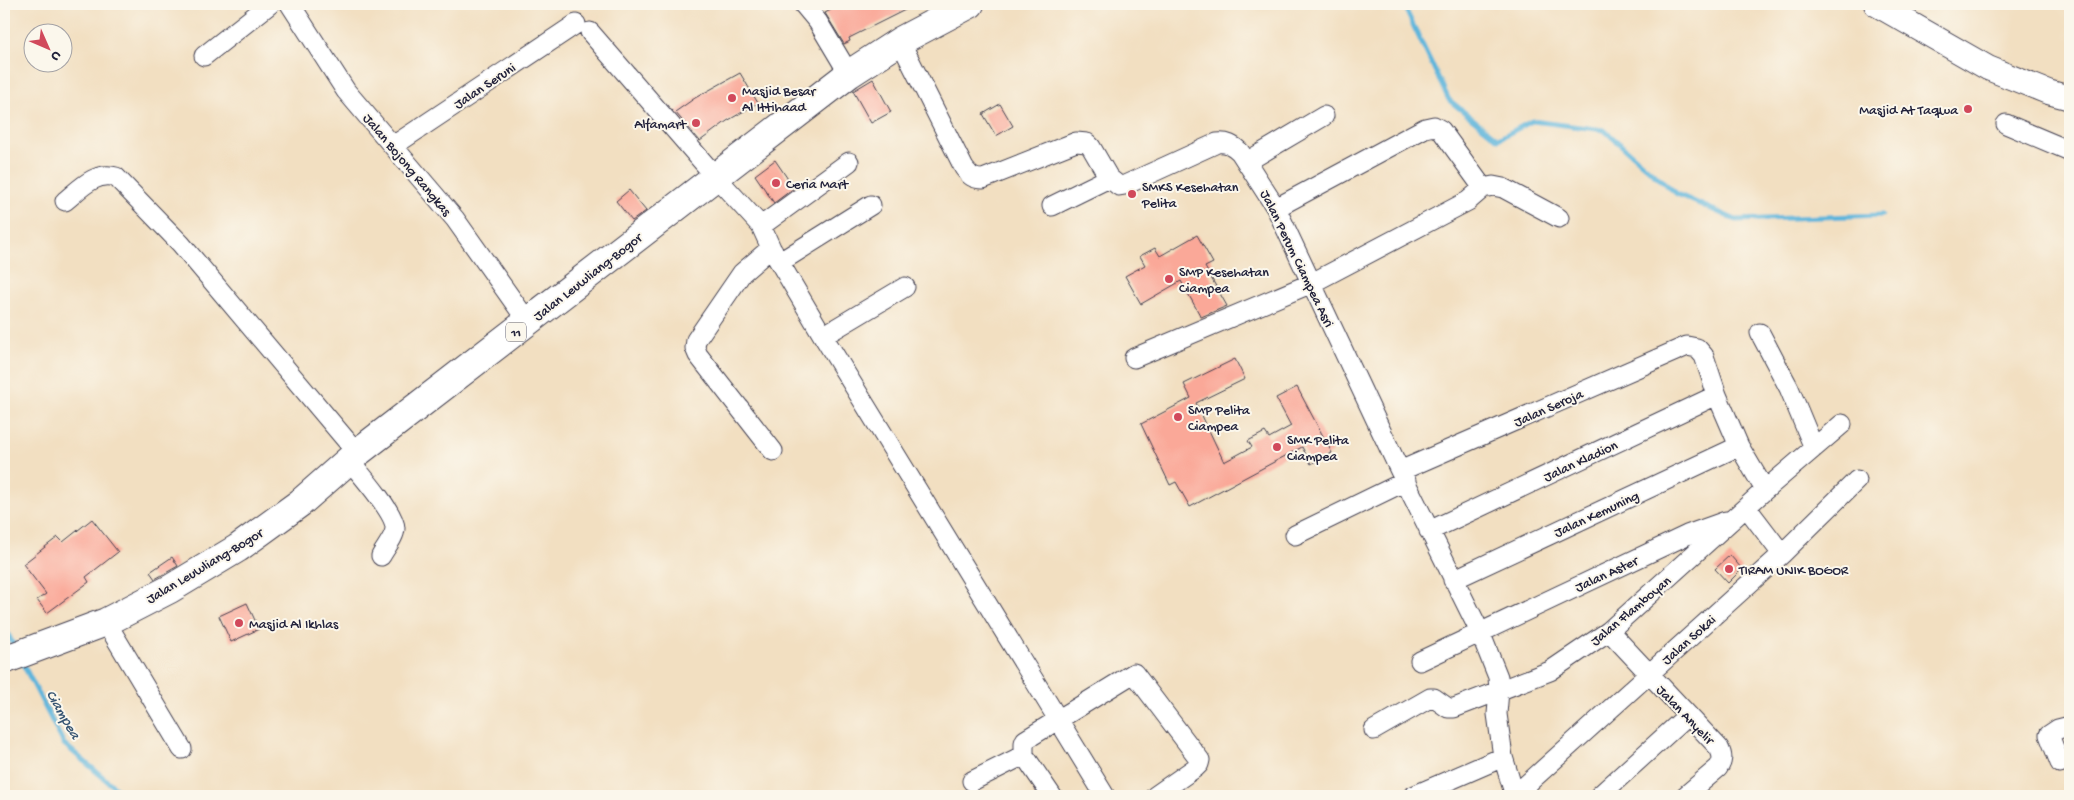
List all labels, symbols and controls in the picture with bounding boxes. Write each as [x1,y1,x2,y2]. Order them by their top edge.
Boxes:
north arrow [22,22,72,72]
text: U [47,47,64,64]
street label: Jalan Seruni [451,60,520,114]
place label: Masjid Besar Al Ittihaad [742,84,817,117]
marker: Masjid Besar Al Ittihaad [726,92,738,104]
place label: Masjid At Taqwa [1859,103,1959,120]
marker: Masjid At Taqwa [1962,103,1974,115]
street label: Jalan Bojong Rangkas [358,111,454,221]
place label: Alfamart [634,117,687,134]
marker: Alfamart [690,117,702,129]
marker: Ceria Mart [770,177,782,189]
place label: Ceria Mart [786,177,849,194]
place label: SMKS Kesehatan Pelita [1141,180,1239,213]
marker: SMKS Kesehatan Pelita [1126,188,1138,200]
street label: Jalan Perum Ciampea Asri [1255,188,1336,331]
street label: Jalan Leuwliang-Bogor [531,230,647,326]
place label: SMP Kesehatan Ciampea [1179,265,1269,298]
marker: SMP Kesehatan Ciampea [1163,273,1175,285]
road number: 11 [506,322,526,342]
street label: Jalan Seroja [1512,386,1587,432]
place label: SMP Pelita Ciampea [1188,403,1251,436]
marker: SMP Pelita Ciampea [1172,411,1184,423]
place label: SMK Pelita Ciampea [1287,433,1350,466]
street label: Jalan Kladion [1541,438,1621,487]
marker: SMK Pelita Ciampea [1271,441,1283,453]
street label: Jalan Kemuning [1552,488,1642,542]
street label: Jalan Leuwliang-Bogor [144,525,268,609]
street label: Jalan Aster [1573,553,1642,597]
marker: TIRAM UNIK BOGOR [1723,563,1735,575]
place label: TIRAM UNIK BOGOR [1738,563,1849,580]
street label: Jalan Flamboyan [1588,573,1676,651]
street label: Jalan Sokai [1659,612,1720,670]
marker: Masjid Al Ikhlas [233,617,245,629]
place label: Masjid Al Ikhlas [249,617,339,634]
street label: Jalan Anyelir [1652,682,1717,750]
water label: Ciampea [41,687,84,744]

